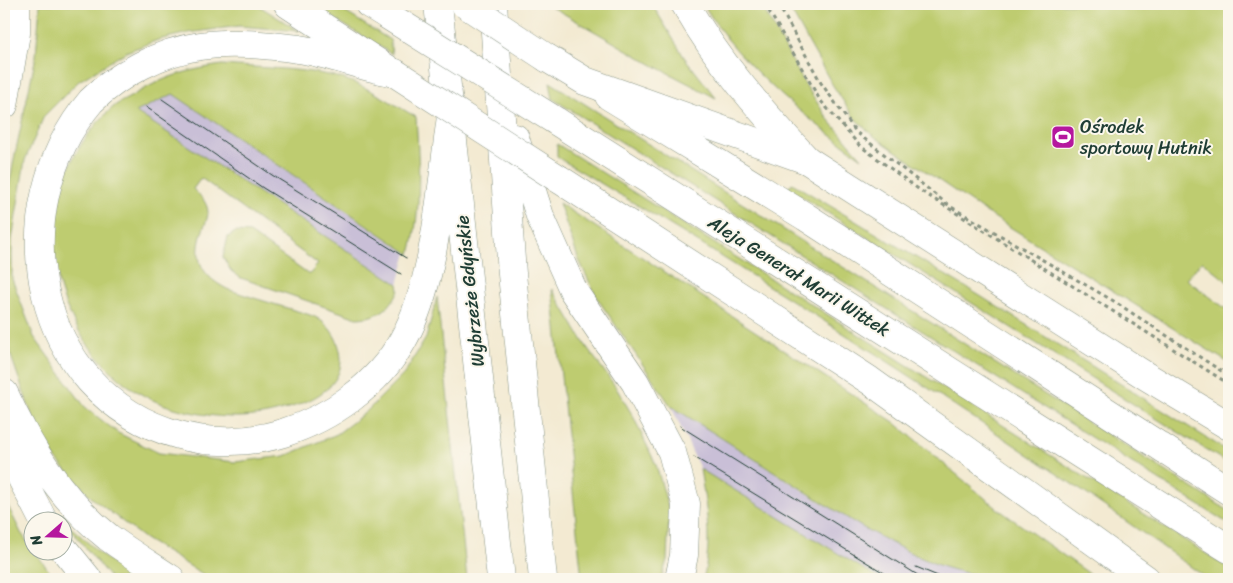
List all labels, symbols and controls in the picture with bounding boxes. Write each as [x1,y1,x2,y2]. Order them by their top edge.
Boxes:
place label: Ośrodek sportowy Hutnik [1079,111,1212,164]
sports icon: Ośrodek sportowy Hutnik [1050,124,1076,150]
street label: Aleja Generał Marii Wittek [701,206,897,345]
street label: Wybrzeże Gdyńskie [446,214,494,368]
north arrow [22,510,72,560]
text: N [23,531,50,550]

